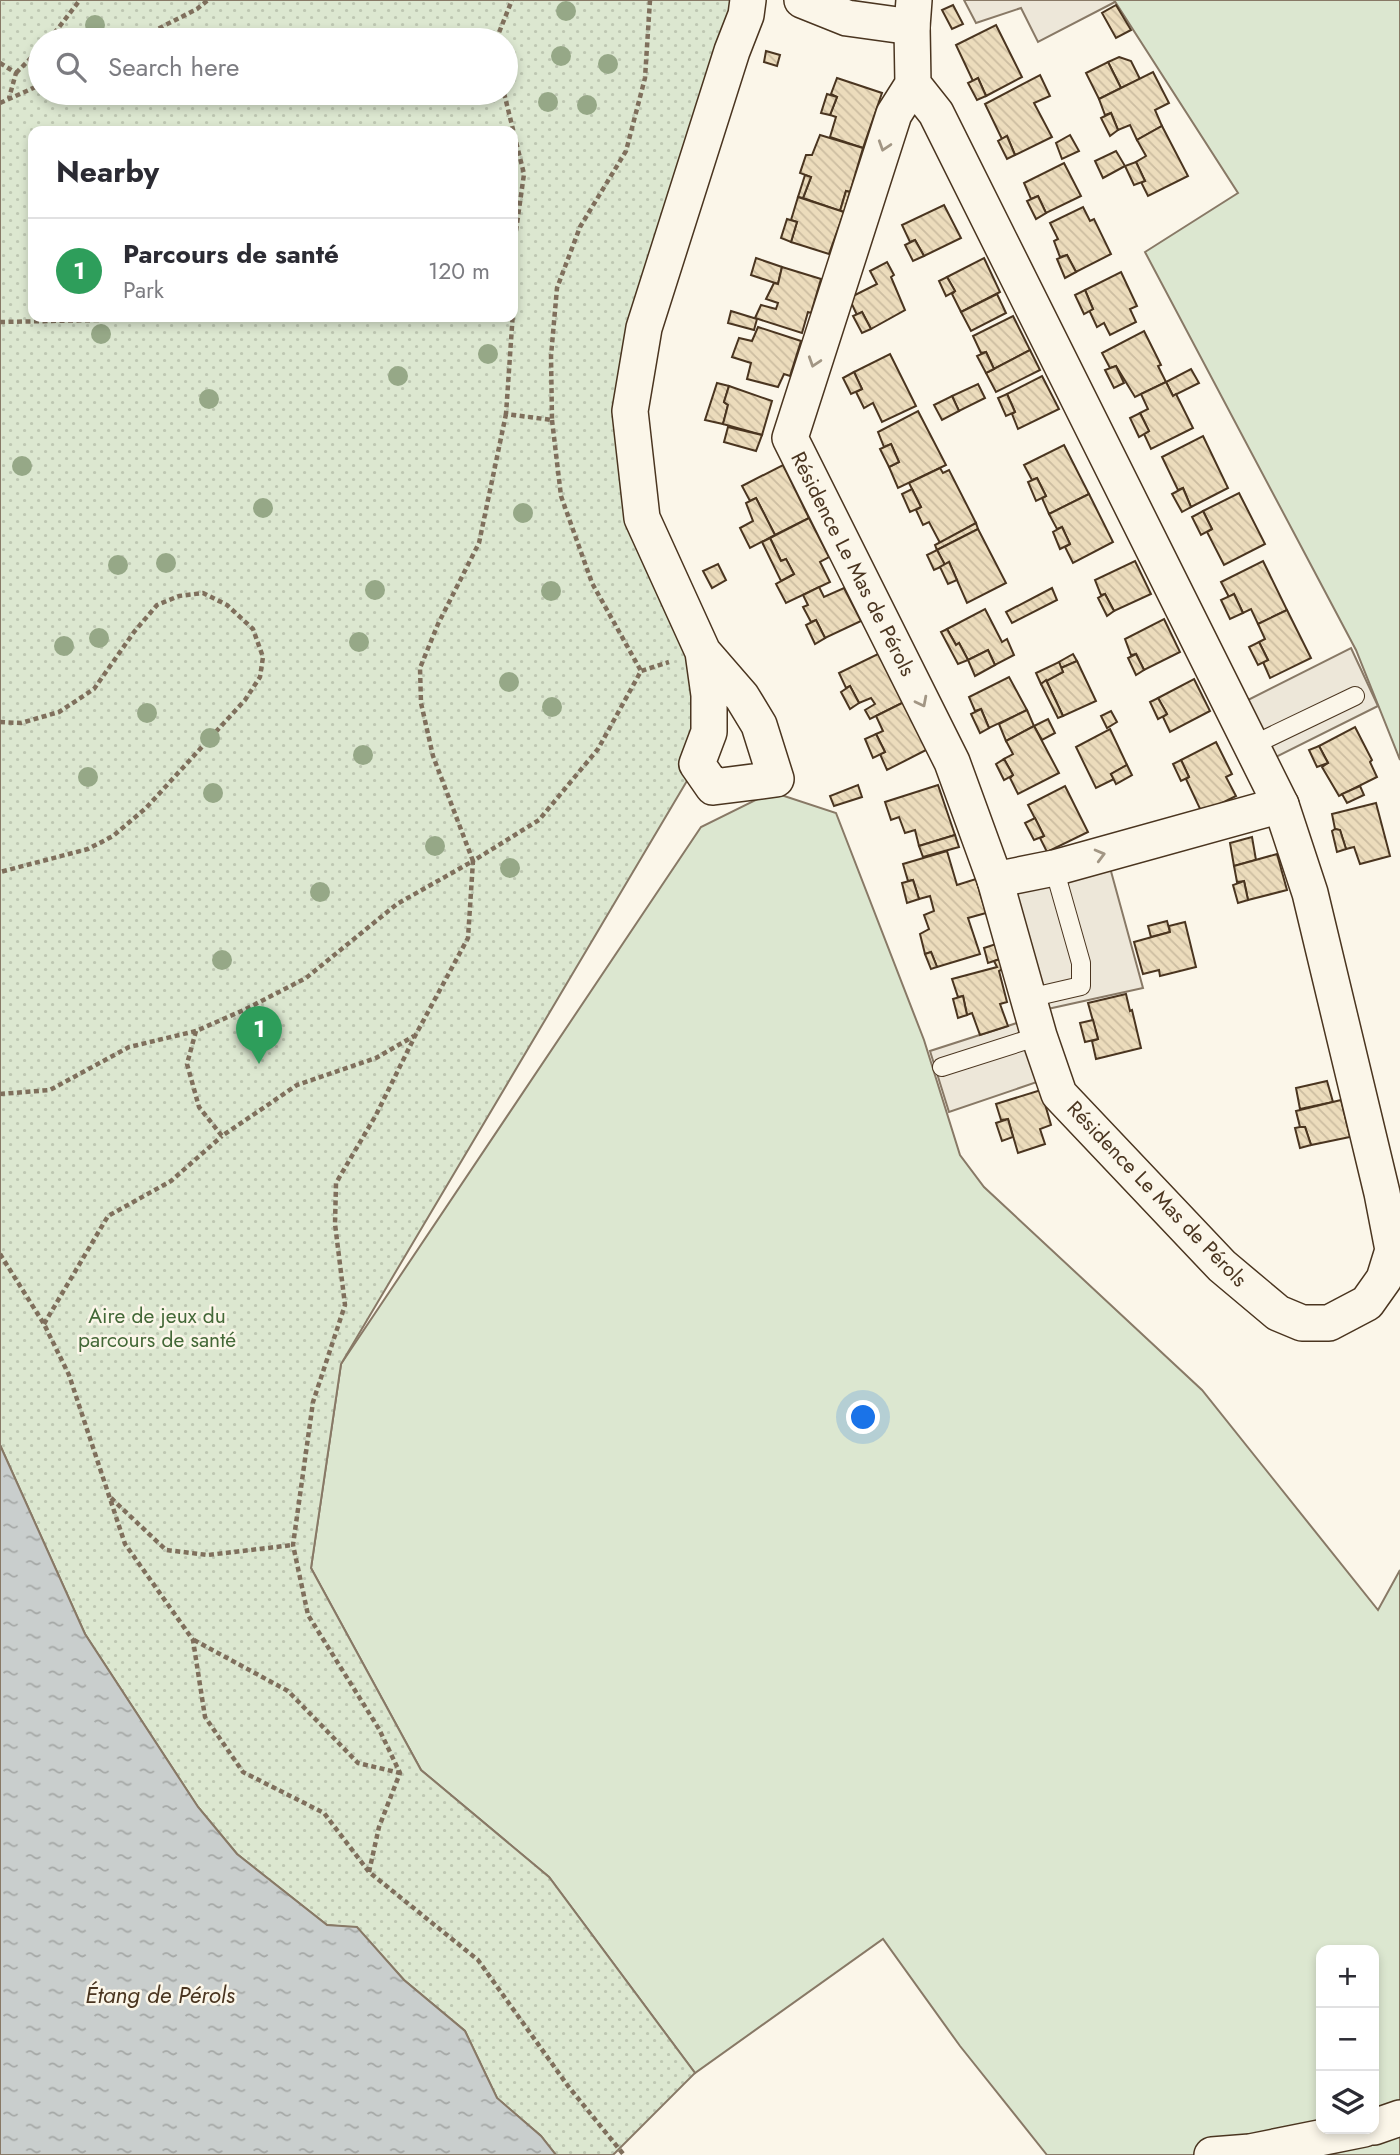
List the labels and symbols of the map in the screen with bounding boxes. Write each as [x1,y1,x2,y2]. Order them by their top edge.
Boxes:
one-way arrow [878,139,892,151]
one-way arrow [808,356,823,368]
street label: Résidence Le Mas de Pérols [783,447,923,681]
one-way arrow [913,695,927,707]
one-way arrow [1094,849,1106,863]
pin: 1 [236,1006,282,1064]
street label: Résidence Le Mas de Pérols [1060,1094,1254,1294]
park label: Aire de jeux du parcours de santé [78,1301,236,1355]
your location [846,1400,880,1434]
water label: Étang de Pérols [85,1978,236,2012]

